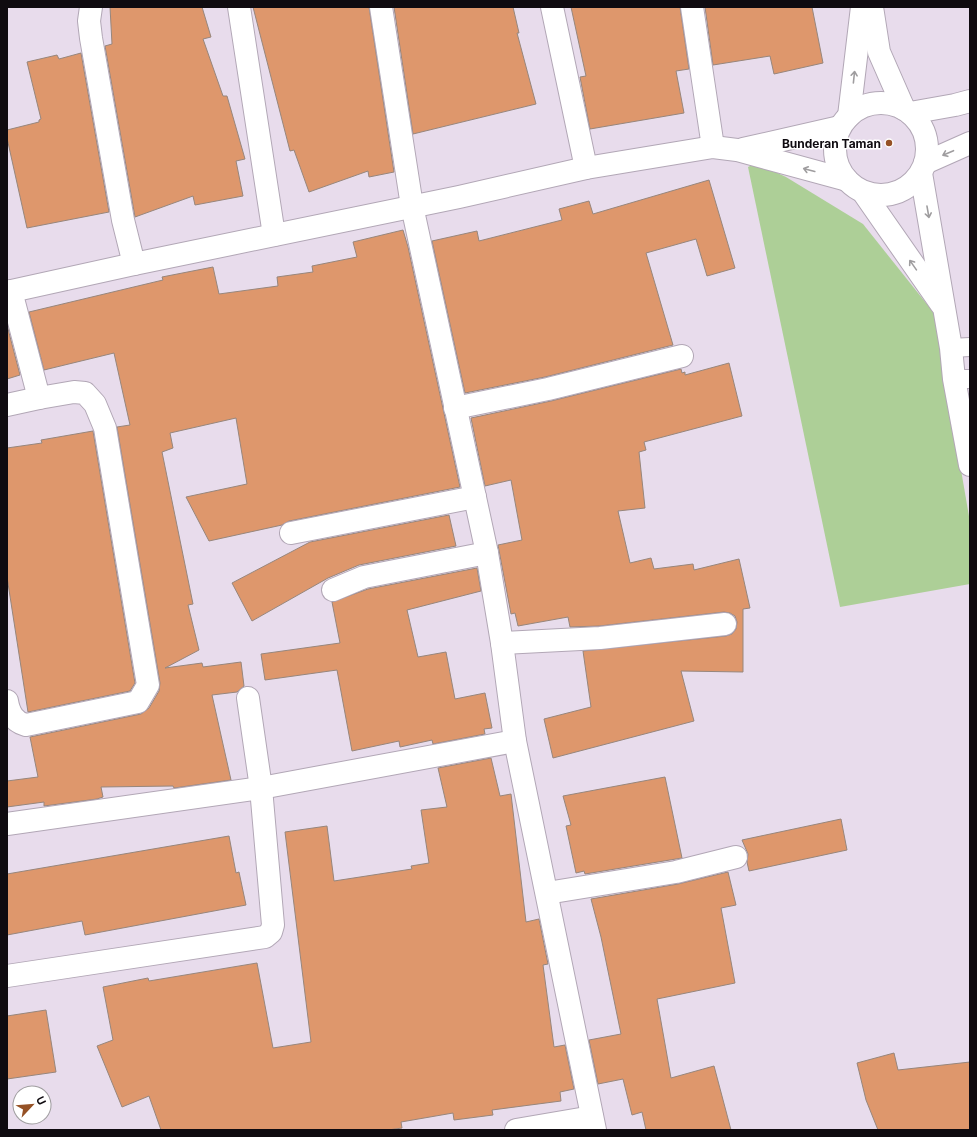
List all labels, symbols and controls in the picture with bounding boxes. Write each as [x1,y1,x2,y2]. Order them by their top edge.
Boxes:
one-way arrow [851,71,858,84]
place label: Bunderan Taman [782,136,881,151]
marker: Bunderan Taman [884,138,894,148]
one-way arrow [942,150,954,157]
one-way arrow [803,165,816,173]
one-way arrow [924,205,932,218]
one-way arrow [909,260,917,271]
north arrow [12,1085,52,1125]
text: U [33,1094,49,1107]

